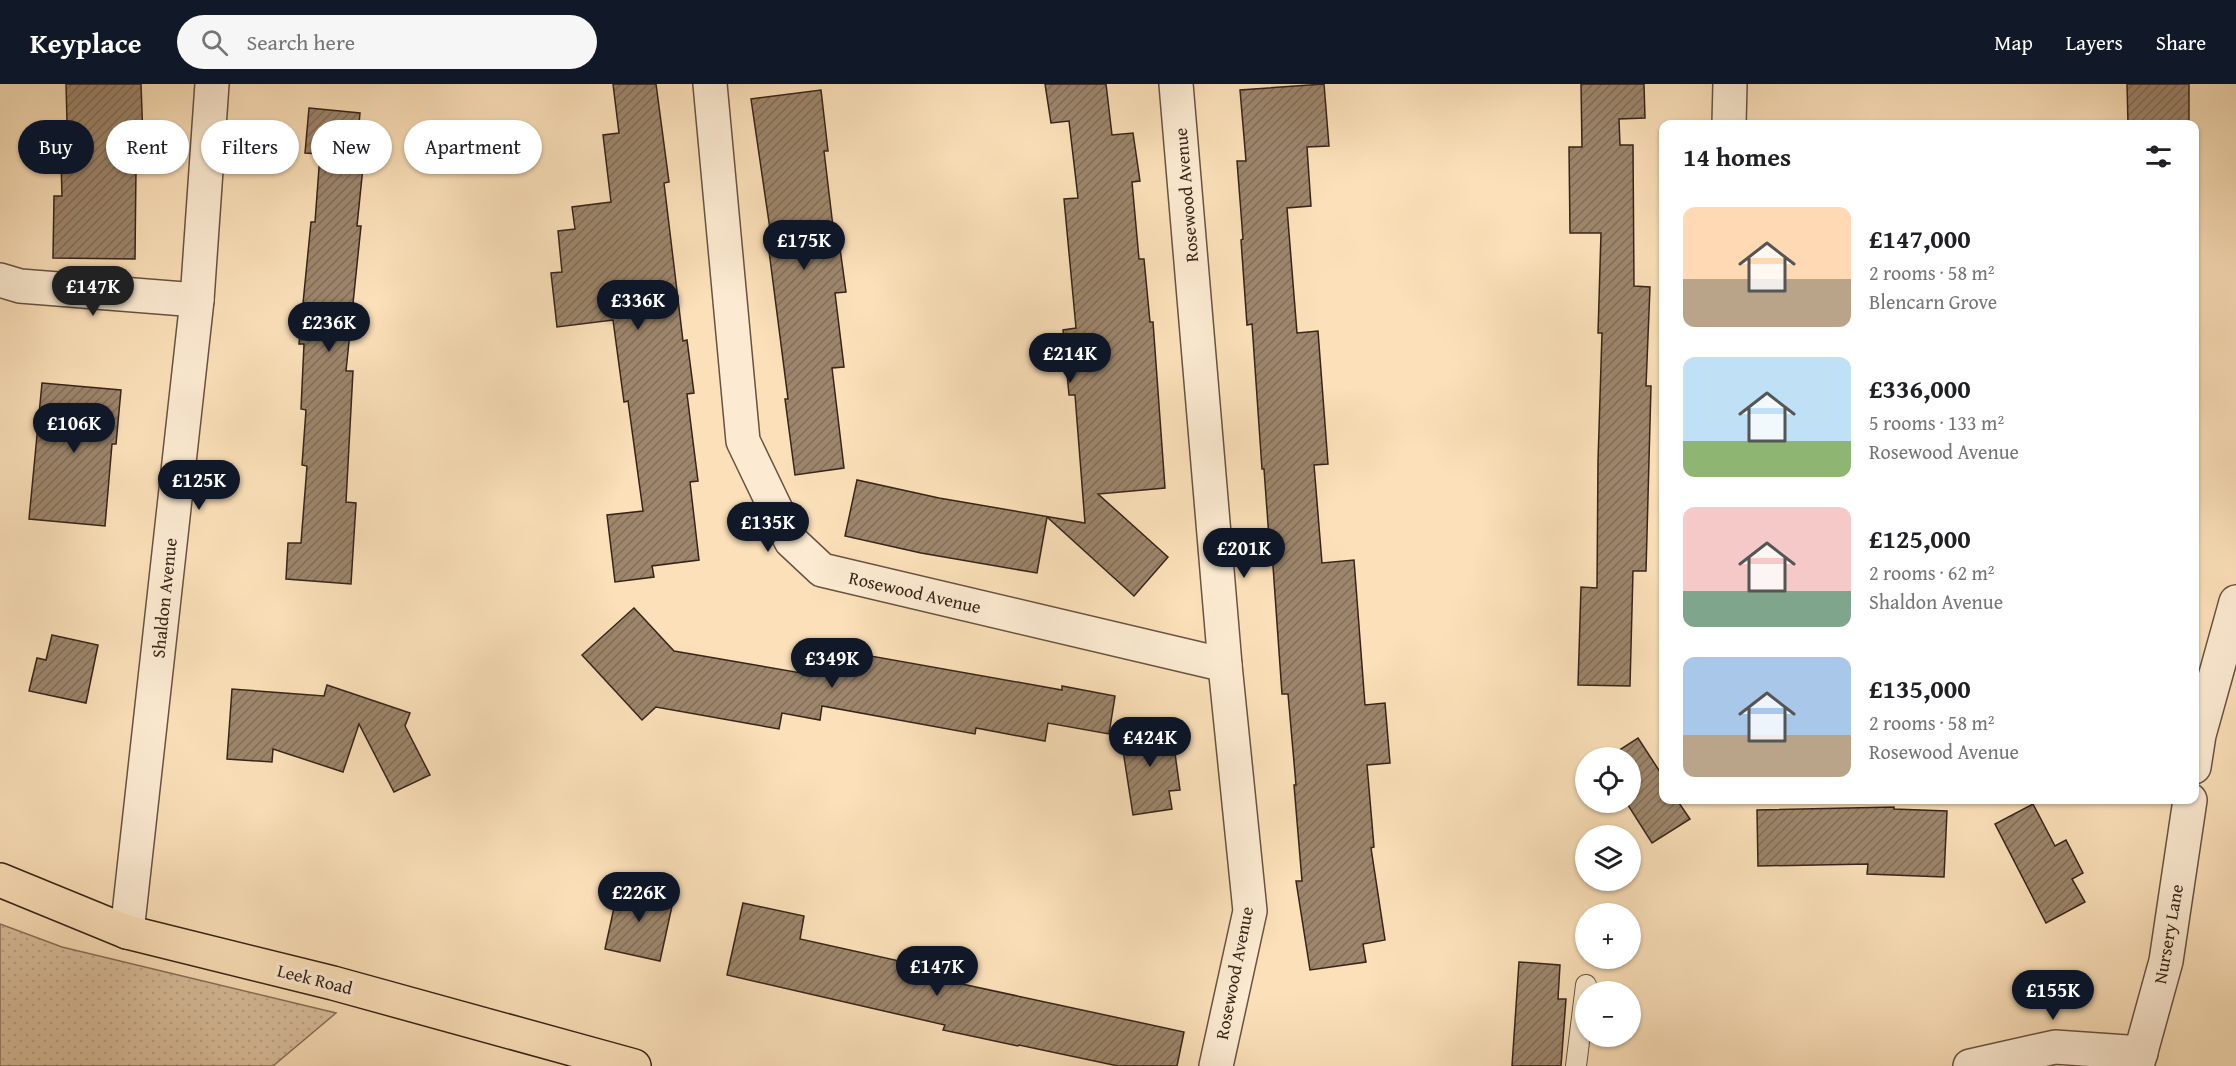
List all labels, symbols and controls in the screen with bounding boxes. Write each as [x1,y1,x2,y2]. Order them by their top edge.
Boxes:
search box [177,15,597,69]
text: Keyplace [30,22,141,63]
icon: search [198,26,231,59]
text: Search here [246,26,355,58]
text: Map [1994,27,2033,58]
text: Layers [2066,27,2123,58]
text: Share [2156,27,2206,58]
chip: Buy [18,120,94,174]
chip: Rent [106,120,189,174]
chip: Filters [201,120,299,174]
chip: New [311,120,392,174]
chip: Apartment [404,120,542,174]
street label: Rosewood Avenue [1167,127,1205,263]
text: 14 homes [1683,137,1791,176]
icon: filters [2142,140,2175,173]
text: £147,000 [1869,219,1971,258]
pin: £175K [762,220,846,271]
text: £175K [777,225,831,254]
icon: home [1731,231,1803,303]
text: 2 rooms · 58 m² [1869,258,1995,287]
pin: £147K [51,266,135,317]
text: £147K [66,271,120,300]
pin: £336K [596,280,680,331]
text: £336K [611,285,665,314]
text: Blencarn Grove [1869,287,1997,316]
pin: £236K [287,302,371,353]
text: £236K [302,307,356,336]
pin: £214K [1028,333,1112,384]
text: £214K [1043,338,1097,367]
text: £336,000 [1869,369,1971,408]
icon: home [1731,381,1803,453]
pin: £106K [32,403,116,454]
text: £106K [47,408,101,437]
text: 5 rooms · 133 m² [1869,408,2004,437]
text: Rosewood Avenue [1869,437,2019,466]
pin: £125K [157,460,241,511]
text: £125K [172,465,226,494]
pin: £135K [726,502,810,553]
text: £135K [741,507,795,536]
text: £125,000 [1869,519,1971,558]
pin: £201K [1202,528,1286,579]
icon: home [1731,531,1803,603]
text: £201K [1217,533,1271,562]
street label: Shaldon Avenue [144,537,184,659]
text: 2 rooms · 62 m² [1869,558,1995,587]
street label: Rosewood Avenue [846,564,984,620]
text: Shaldon Avenue [1869,587,2003,616]
pin: £349K [790,638,874,689]
text: £349K [805,643,859,672]
text: £135,000 [1869,669,1971,708]
icon: home [1731,681,1803,753]
text: 2 rooms · 58 m² [1869,708,1995,737]
pin: £424K [1108,717,1192,768]
text: £424K [1123,722,1177,751]
text: Rosewood Avenue [1869,737,2019,766]
map controls [1575,747,1641,1047]
button: locate [1575,747,1641,813]
button: layers [1575,825,1641,891]
pin: £226K [597,872,681,923]
text: £226K [612,877,666,906]
street label: Nursery Lane [2146,882,2190,986]
button: + [1575,903,1641,969]
street label: Rosewood Avenue [1208,904,1260,1042]
pin: £147K [895,946,979,997]
text: £147K [910,951,964,980]
street label: Leek Road [275,957,356,1001]
pin: £155K [2011,970,2095,1021]
text: £155K [2026,975,2080,1004]
button: − [1575,981,1641,1047]

